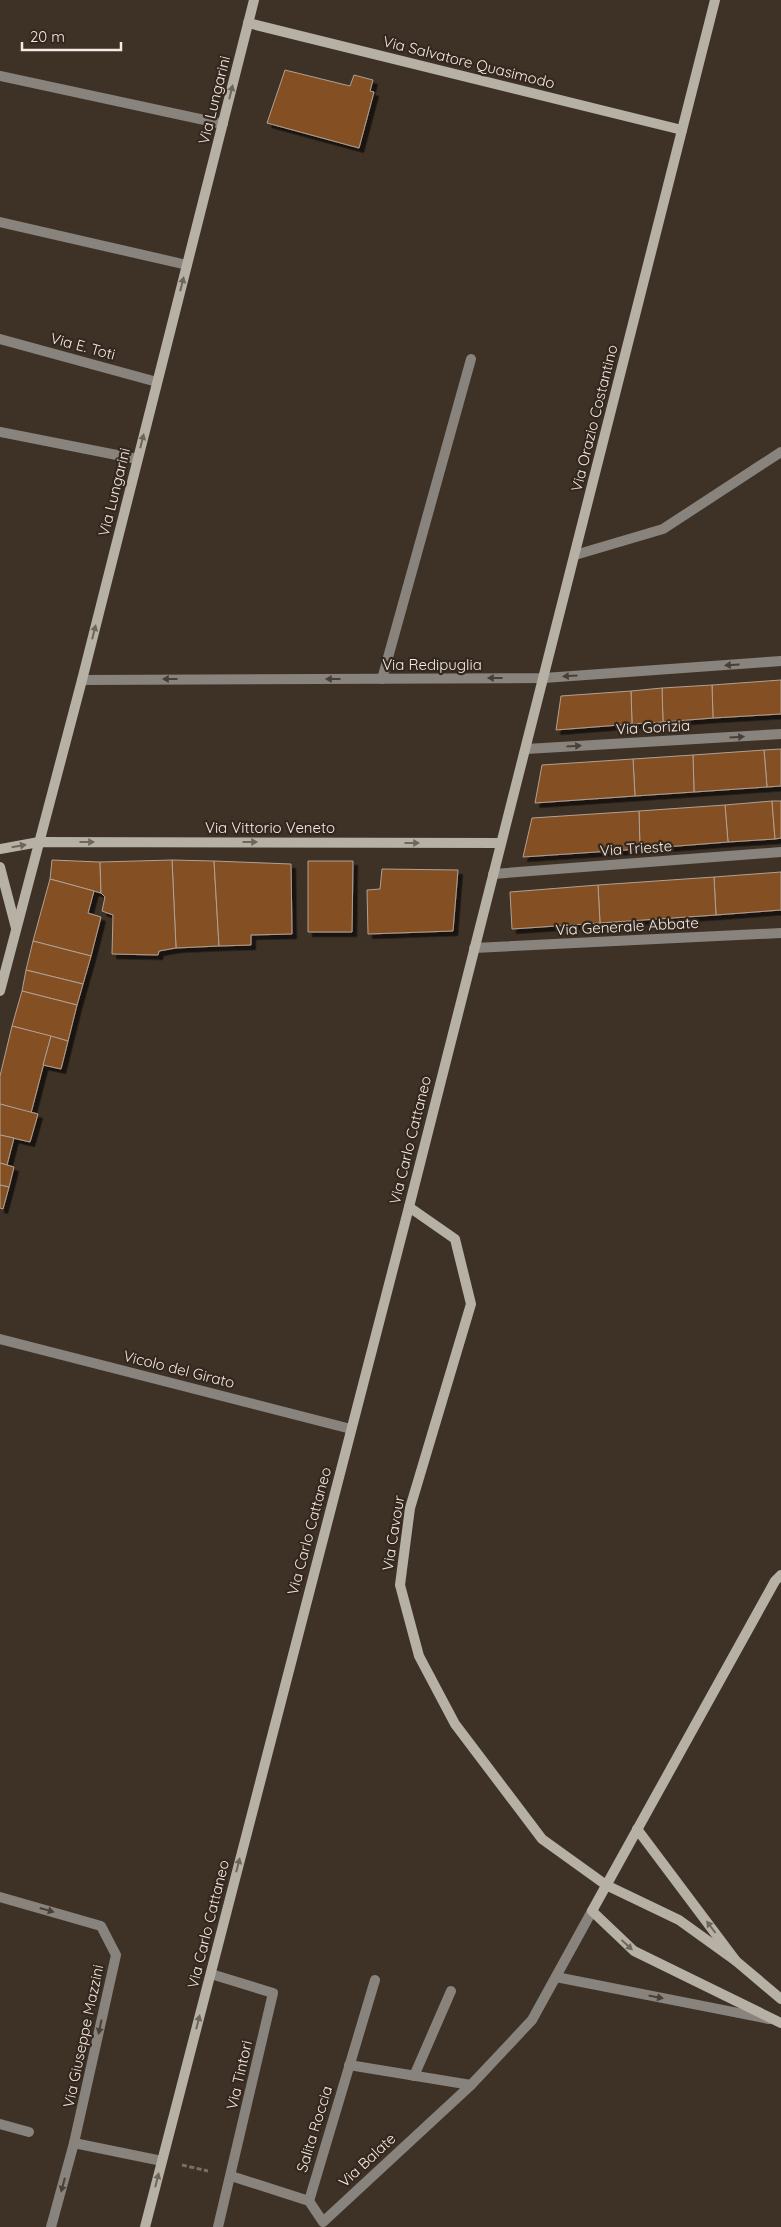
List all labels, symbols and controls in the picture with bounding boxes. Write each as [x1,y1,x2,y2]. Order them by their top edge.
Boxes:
scale bar [22,20,121,52]
text: 20 m [30,27,65,46]
street label: Via Salvatore Quasimodo [381,31,557,93]
street label: Via Lungarini [194,54,234,146]
one-way arrow [227,85,235,100]
one-way arrow [179,276,187,291]
street label: Via E. Toti [49,328,117,364]
street label: Via Orazio Costantino [567,343,621,493]
one-way arrow [138,433,146,449]
street label: Via Lungarini [94,446,134,538]
one-way arrow [90,625,98,640]
street label: Via Redipuglia [382,655,482,674]
one-way arrow [724,661,740,669]
one-way arrow [562,673,578,681]
one-way arrow [162,675,178,683]
one-way arrow [324,675,340,683]
one-way arrow [487,675,503,683]
street label: Via Gorizia [615,716,691,738]
one-way arrow [729,732,745,740]
one-way arrow [567,742,583,750]
street label: Via Vittorio Veneto [205,818,335,837]
street label: Via Trieste [599,836,673,860]
one-way arrow [80,838,96,846]
one-way arrow [242,838,258,846]
one-way arrow [405,839,421,847]
one-way arrow [12,841,28,849]
street label: Via Generale Abbate [555,913,699,939]
street label: Via Carlo Cattaneo [385,1074,435,1206]
street label: Vicolo del Girato [121,1346,237,1392]
street label: Via Carlo Cattaneo [283,1465,335,1597]
street label: Via Cavour [378,1494,408,1572]
street label: Via Carlo Cattaneo [183,1858,233,1990]
one-way arrow [235,1858,243,1873]
one-way arrow [39,1907,54,1915]
one-way arrow [706,1920,716,1934]
one-way arrow [620,1939,632,1951]
street label: Via Giuseppe Mazzini [59,1963,107,2109]
one-way arrow [648,1993,664,2001]
one-way arrow [194,2015,202,2030]
one-way arrow [96,2019,104,2034]
street label: Via Tintori [222,2039,256,2111]
street label: Salita Roccia [292,2084,336,2174]
street label: Via Balate [334,2129,400,2191]
one-way arrow [154,2172,162,2187]
one-way arrow [59,2177,67,2192]

